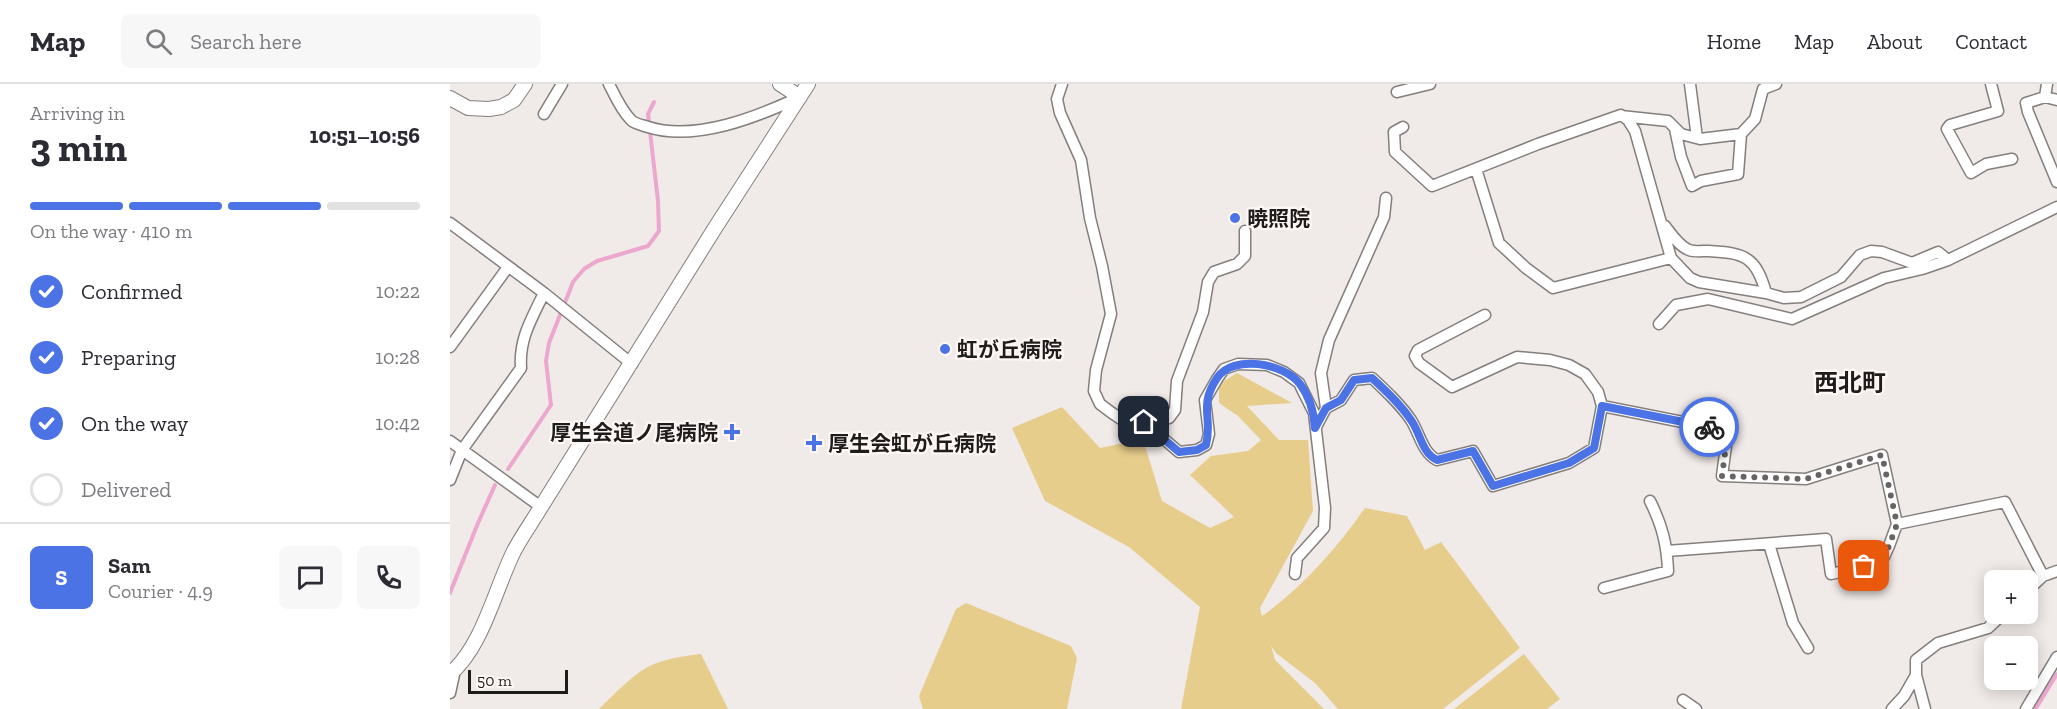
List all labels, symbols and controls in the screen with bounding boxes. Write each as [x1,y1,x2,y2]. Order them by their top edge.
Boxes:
search box [121,14,541,68]
text: Map [30,25,85,58]
icon: search [142,25,175,58]
text: Search here [190,28,302,55]
text: Home [1707,29,1761,54]
text: Map [1794,29,1834,54]
text: About [1867,29,1922,54]
text: Contact [1955,29,2027,54]
text: Arriving in [30,101,125,125]
text: 10:51–10:56 [310,122,420,149]
text: 3 min [30,124,127,171]
place label: 暁照院 [1247,206,1310,231]
marker: 暁照院 [1228,211,1242,225]
text: On the way · 410 m [30,219,192,243]
icon: check [30,275,63,308]
text: Confirmed [81,278,182,305]
text: 10:22 [376,279,420,303]
place label: 虹が丘病院 [957,337,1062,362]
icon: check [30,341,63,374]
marker: 虹が丘病院 [938,342,952,356]
text: Preparing [81,344,176,371]
text: 10:28 [375,345,420,369]
district label: 西北町 [1814,368,1886,397]
pin [1118,396,1169,447]
courier [1679,397,1739,457]
icon: home [1127,405,1160,438]
icon: check [30,407,63,440]
text: On the way [81,410,188,437]
text: 10:42 [375,411,420,435]
icon: bike [1693,411,1726,444]
place label: 厚生会道ノ尾病院 [550,420,718,445]
marker: 厚生会道ノ尾病院 [723,423,741,441]
place label: 厚生会虹が丘病院 [828,431,996,456]
marker: 厚生会虹が丘病院 [805,434,823,452]
text: Delivered [81,476,171,503]
pin [1838,540,1889,591]
button: chat [279,546,342,609]
button: phone [357,546,420,609]
icon: bag [1847,549,1880,582]
text: Sam [108,552,151,579]
text: S [55,564,68,591]
map controls [1984,570,2038,690]
button: + [1984,570,2038,624]
text: Courier · 4.9 [108,579,213,603]
button: − [1984,636,2038,690]
scale bar [468,667,568,694]
text: 50 m [477,671,512,690]

